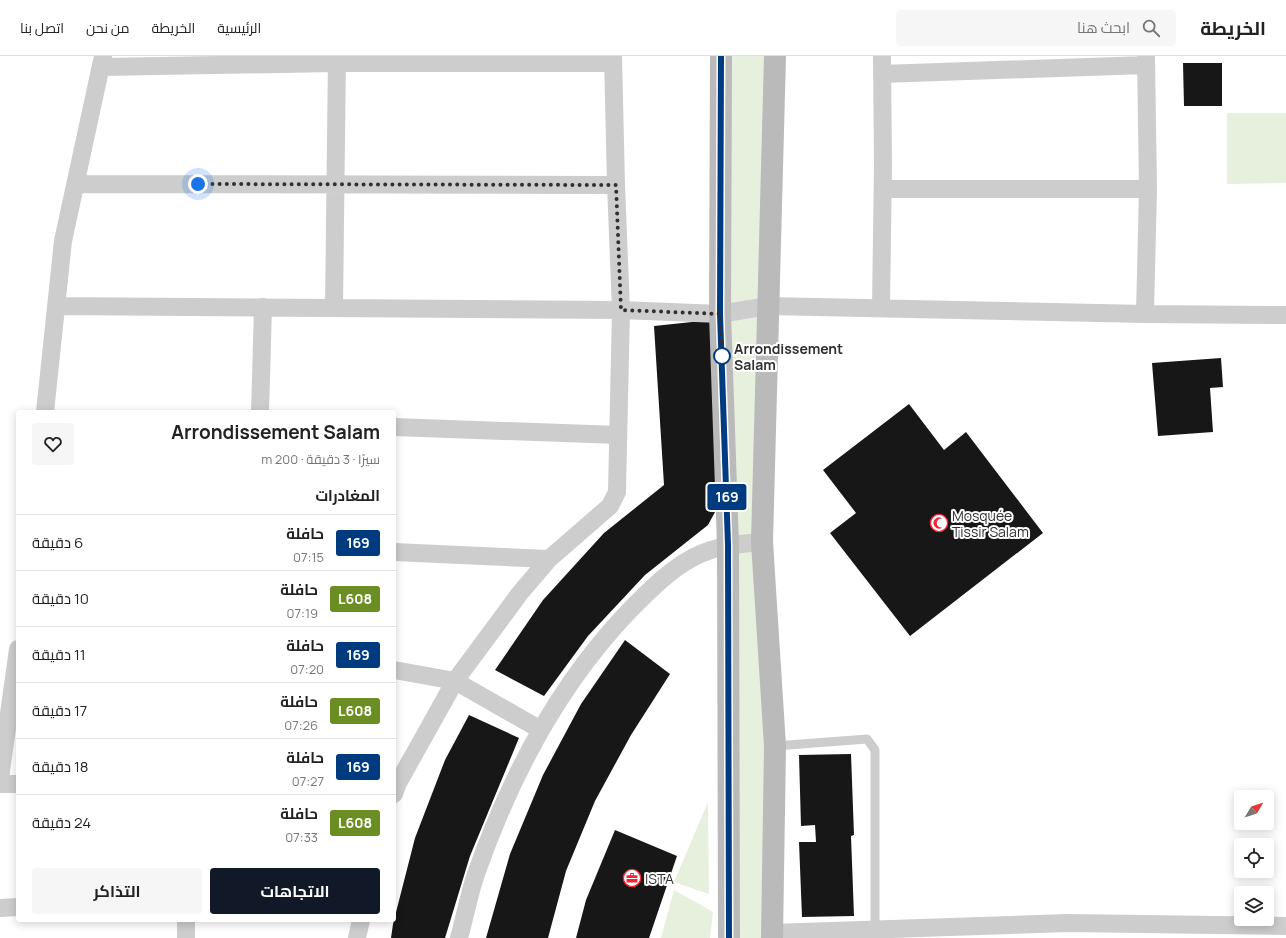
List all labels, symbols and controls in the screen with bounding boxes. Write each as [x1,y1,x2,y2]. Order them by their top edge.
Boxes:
search box [896,10,1176,46]
text: الخريطة [1200,15,1266,41]
text: ابحث هنا [1077,17,1130,38]
icon: search [1140,17,1162,39]
text: اتصل بنا [20,18,64,37]
text: من نحن [86,18,130,37]
text: الخريطة [152,18,195,37]
text: الرئيسية [217,18,261,37]
your location [188,174,208,194]
place label: Arrondissement Salam [734,339,843,374]
marker: Arrondissement Salam [713,347,731,365]
text: Arrondissement Salam [171,419,380,445]
button: heart [32,423,74,465]
text: سيرًا · 3 دقيقة · 200 m [261,450,380,468]
line badge: 169 [704,484,750,510]
text: المغادرات [315,485,380,506]
text: 169 [715,487,739,506]
place label: Mosquée Tissir Salam [952,506,1029,541]
mosque icon: Mosquée Tissir Salam [929,513,949,533]
text: حافلة [286,523,324,544]
text: 6 دقيقة [32,532,83,553]
text: 169 [346,533,370,552]
text: 07:15 [293,548,324,566]
text: حافلة [280,579,318,600]
text: 10 دقيقة [32,588,89,609]
text: L608 [338,589,372,608]
text: 07:19 [287,604,318,622]
text: حافلة [286,635,324,656]
text: 11 دقيقة [32,644,86,665]
text: 169 [346,645,370,664]
text: 07:20 [290,660,324,678]
text: حافلة [280,691,318,712]
text: 17 دقيقة [32,700,87,721]
text: L608 [338,701,372,720]
text: 07:26 [284,716,318,734]
text: حافلة [286,747,324,768]
text: 18 دقيقة [32,756,89,777]
text: 169 [346,757,370,776]
text: 07:27 [292,772,324,790]
north arrow [1234,790,1274,830]
map controls [1234,790,1274,926]
text: حافلة [280,803,318,824]
text: 24 دقيقة [32,812,91,833]
text: L608 [338,813,372,832]
text: 07:33 [285,828,318,846]
button: locate [1234,838,1274,878]
button: التذاكر [32,868,202,914]
button: الاتجاهات [210,868,380,914]
office icon: ISTA [622,868,642,888]
place label: ISTA [645,869,674,888]
button: layers [1234,886,1274,926]

